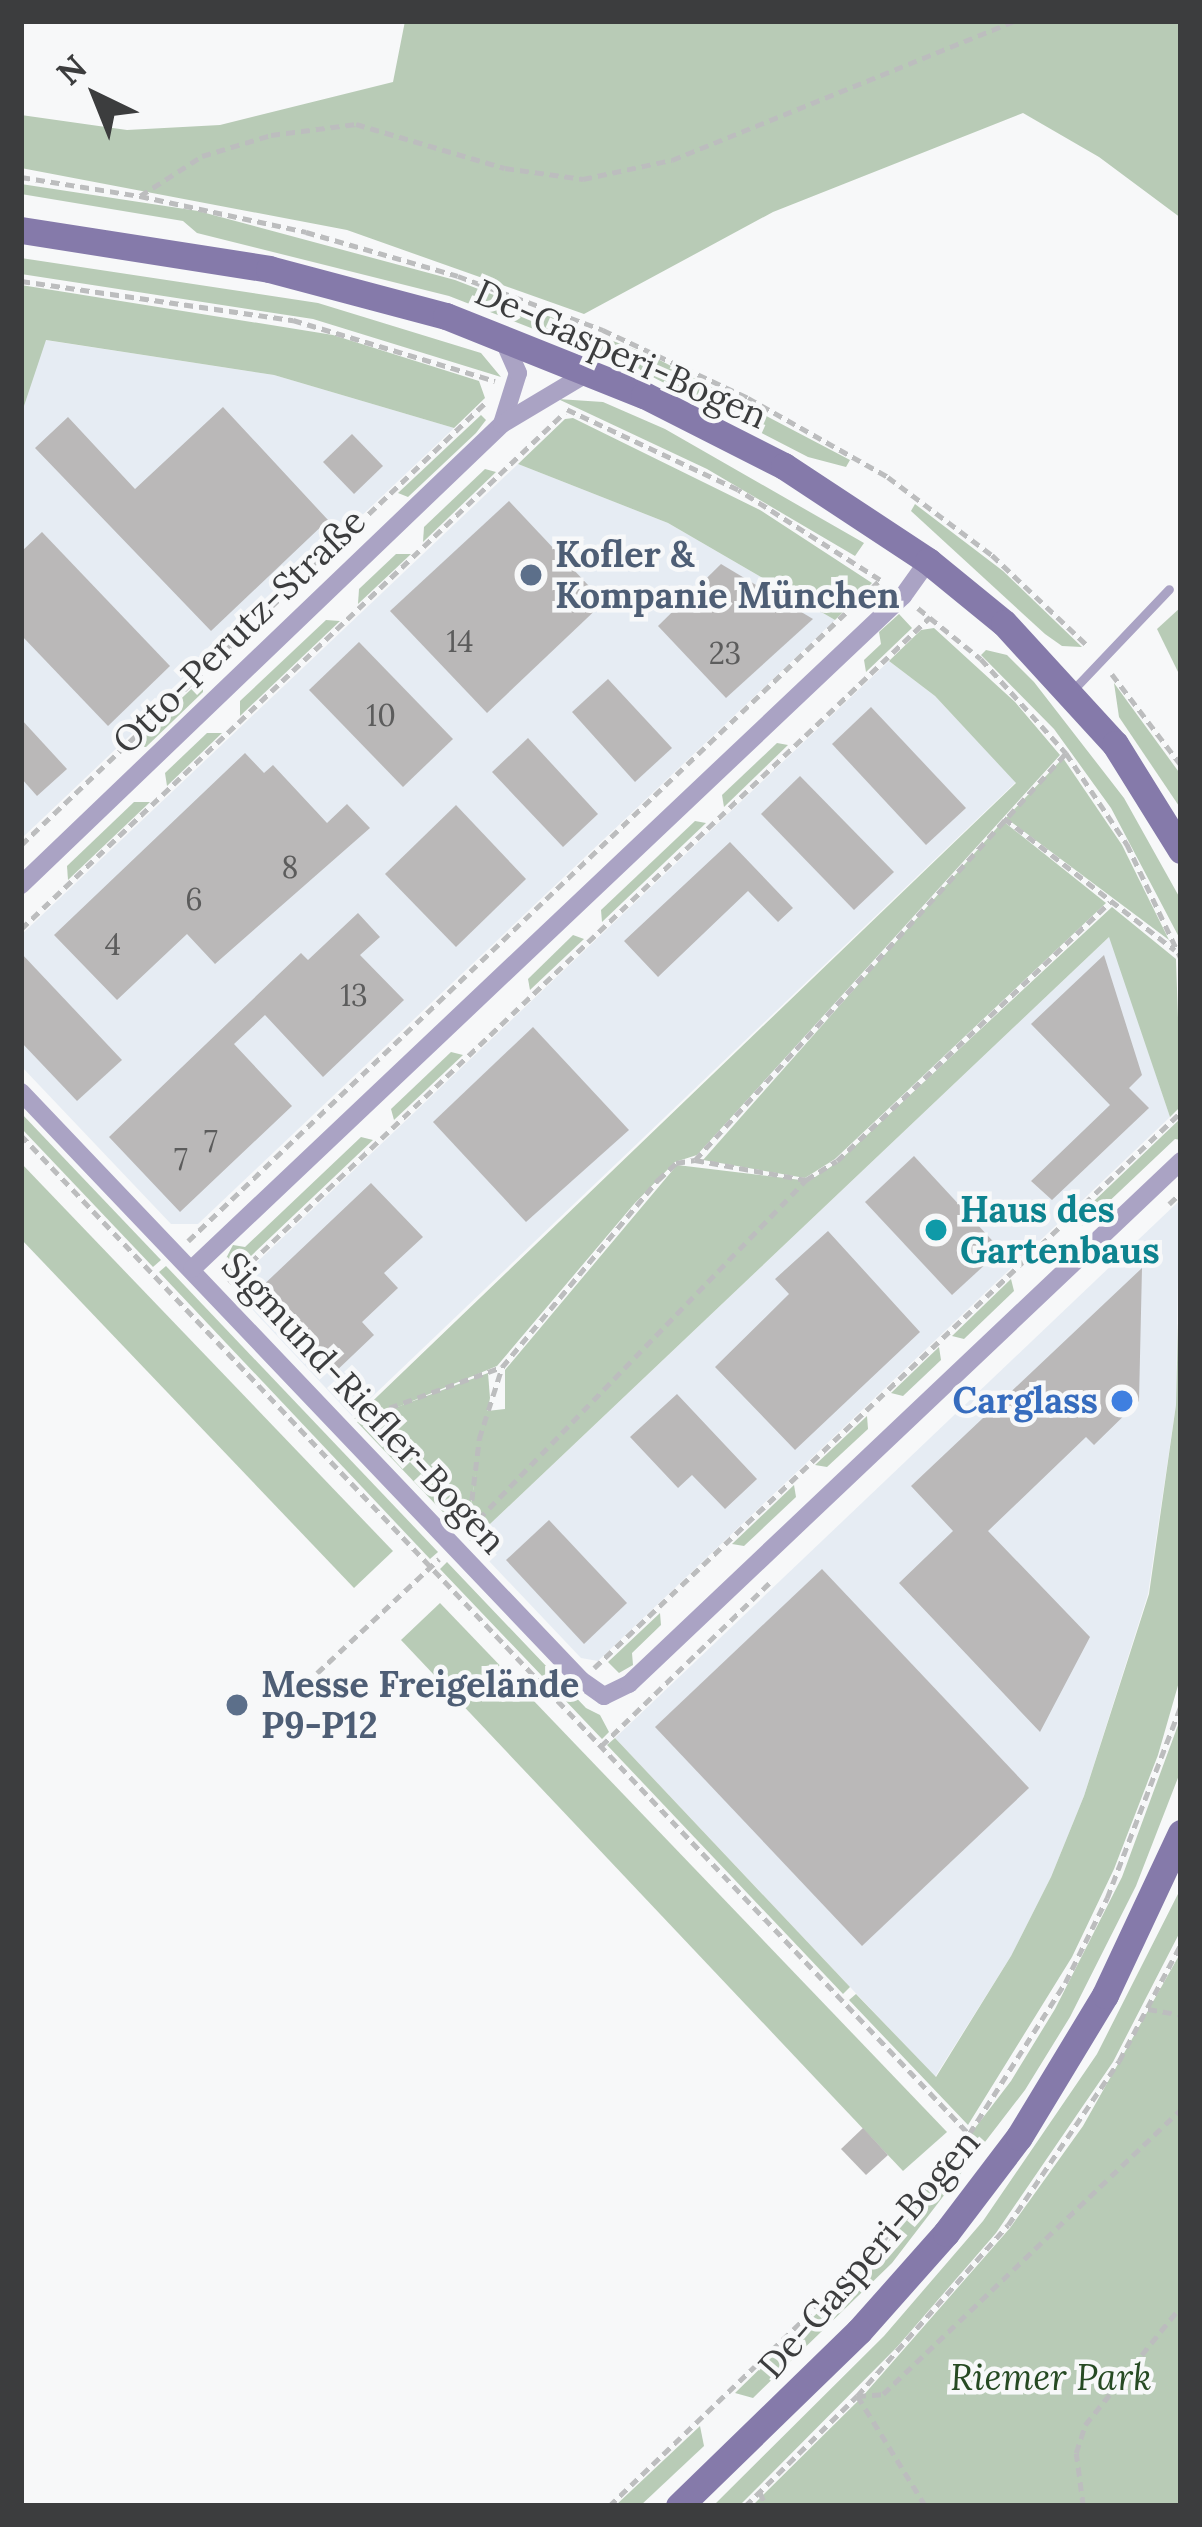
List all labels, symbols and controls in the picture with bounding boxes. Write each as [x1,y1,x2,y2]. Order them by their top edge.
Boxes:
north arrow [36,36,156,156]
text: N [48,46,95,94]
street label: De-Gasperi-Bogen [468,270,774,438]
street label: Otto-Perutz-Straße [104,499,374,763]
place label: Kofler & Kompanie München [555,532,900,617]
marker: Kofler & Kompanie München [518,562,544,588]
house number: 14 [446,623,474,659]
house number: 23 [709,635,741,671]
house number: 10 [366,697,396,733]
house number: 8 [282,849,298,885]
house number: 6 [185,881,203,917]
house number: 4 [105,926,121,962]
house number: 13 [340,977,368,1013]
house number: 7 [204,1123,218,1159]
house number: 7 [174,1141,188,1177]
place label: Haus des Gartenbaus [960,1187,1160,1272]
marker: Haus des Gartenbaus [923,1217,949,1243]
street label: Sigmund-Riefler-Bogen [213,1244,515,1562]
place label: Carglass [952,1379,1098,1423]
marker: Carglass [1109,1388,1135,1414]
place label: Messe Freigelände P9-P12 [261,1662,579,1747]
marker: Messe Freigelände P9-P12 [224,1692,250,1718]
street label: De-Gasperi-Bogen [749,2121,989,2387]
park label: Riemer Park [950,2356,1152,2400]

